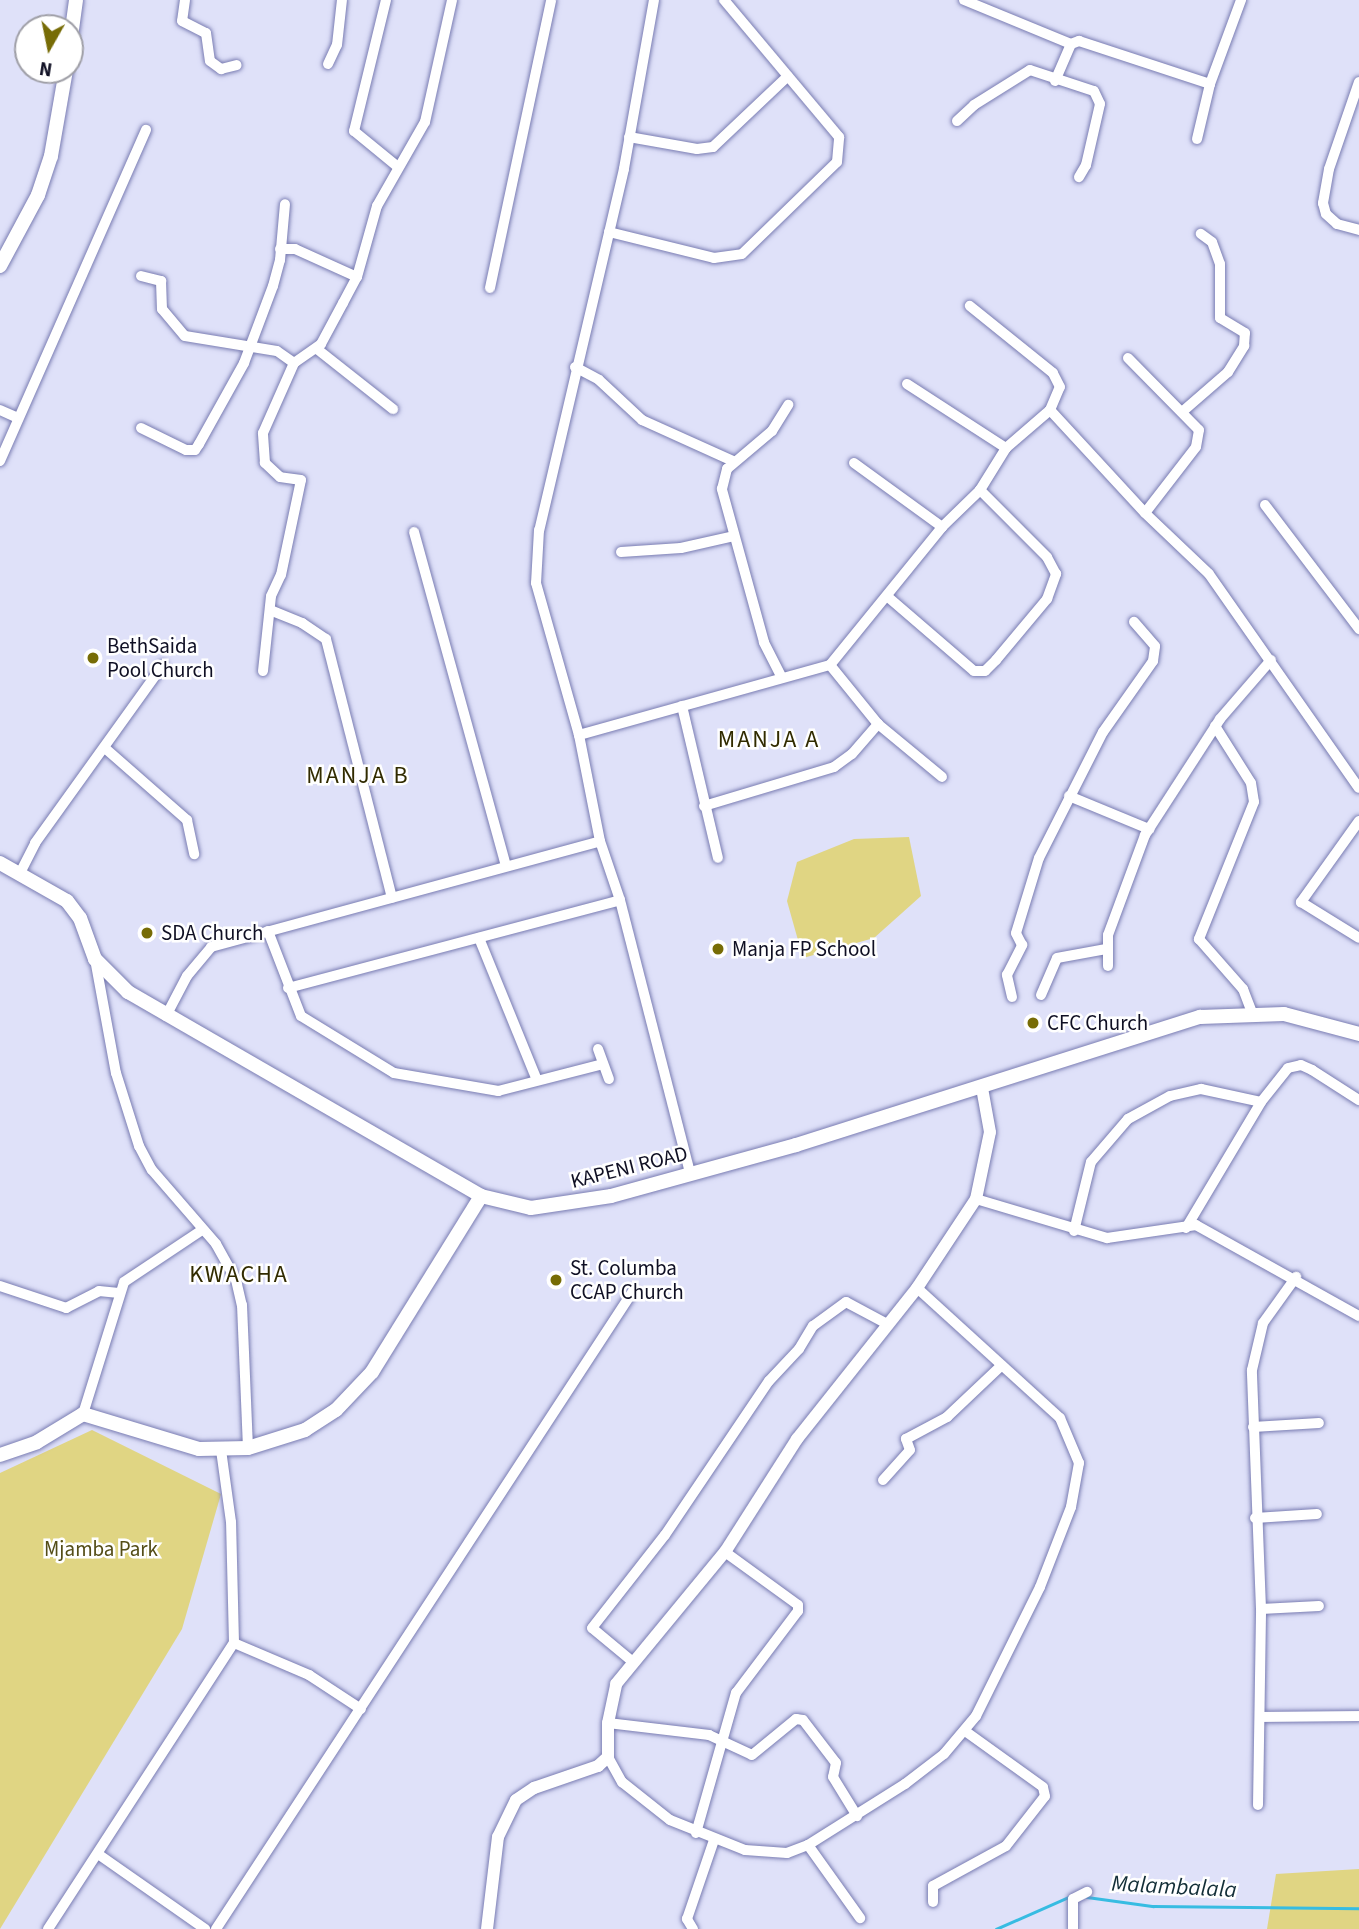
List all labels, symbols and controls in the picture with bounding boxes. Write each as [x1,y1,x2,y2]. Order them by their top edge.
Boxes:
north arrow [14,14,84,84]
text: N [38,54,54,83]
place label: BethSaida Pool Church [107,633,214,683]
marker: BethSaida Pool Church [85,650,101,666]
district label: MANJA A [719,726,819,754]
district label: MANJA B [307,762,409,790]
place label: SDA Church [161,920,263,946]
marker: SDA Church [139,925,155,941]
place label: Manja FP School [732,936,876,962]
marker: Manja FP School [710,941,726,957]
place label: CFC Church [1047,1010,1148,1036]
marker: CFC Church [1025,1015,1041,1031]
street label: KAPENI ROAD [568,1140,690,1194]
place label: St. Columba CCAP Church [570,1255,684,1305]
district label: KWACHA [190,1261,288,1289]
marker: St. Columba CCAP Church [548,1272,564,1288]
park label: Mjamba Park [44,1536,158,1562]
water label: Malambalala [1111,1870,1237,1904]

